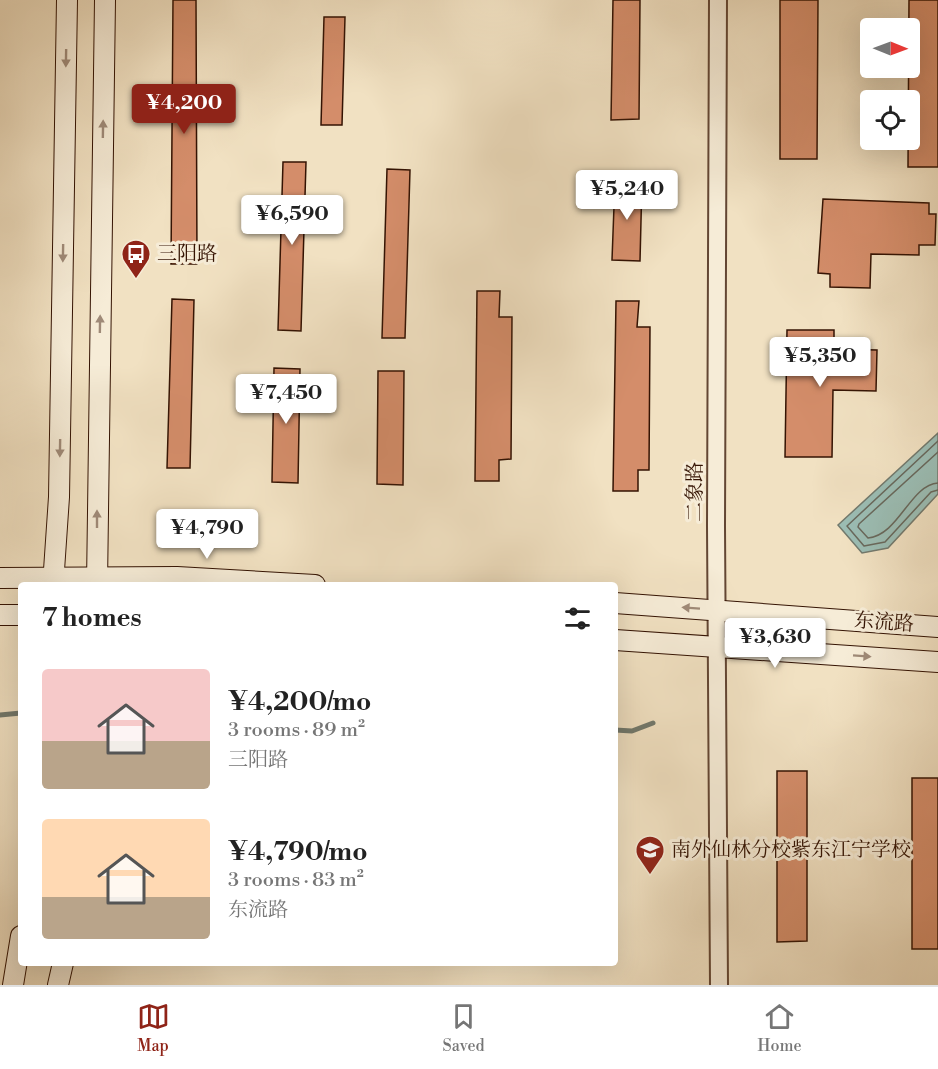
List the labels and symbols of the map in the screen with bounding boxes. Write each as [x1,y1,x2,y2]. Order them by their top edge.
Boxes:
north arrow [860,18,920,78]
one-way arrow [61,49,71,68]
pin: ¥4,200 [135,84,233,135]
one-way arrow [99,119,108,138]
pin: ¥5,240 [578,170,676,221]
pin: ¥6,590 [243,195,341,246]
bus stop icon: 三阳路 [120,238,152,280]
place label: 三阳路 [157,242,217,267]
one-way arrow [58,244,68,263]
one-way arrow [95,314,105,333]
pin: ¥5,350 [771,337,869,388]
pin: ¥7,450 [237,374,335,425]
one-way arrow [55,439,65,458]
street label: 二象路 [683,462,708,522]
one-way arrow [92,509,102,528]
pin: ¥4,790 [158,509,256,560]
one-way arrow [682,604,701,613]
street label: 东流路 [853,608,915,638]
pin: ¥3,630 [726,618,824,669]
one-way arrow [852,652,871,661]
school or university icon: 南外仙林分校紫东江宁学校 [634,834,666,876]
place label: 南外仙林分校紫东江宁学校 [671,838,911,863]

